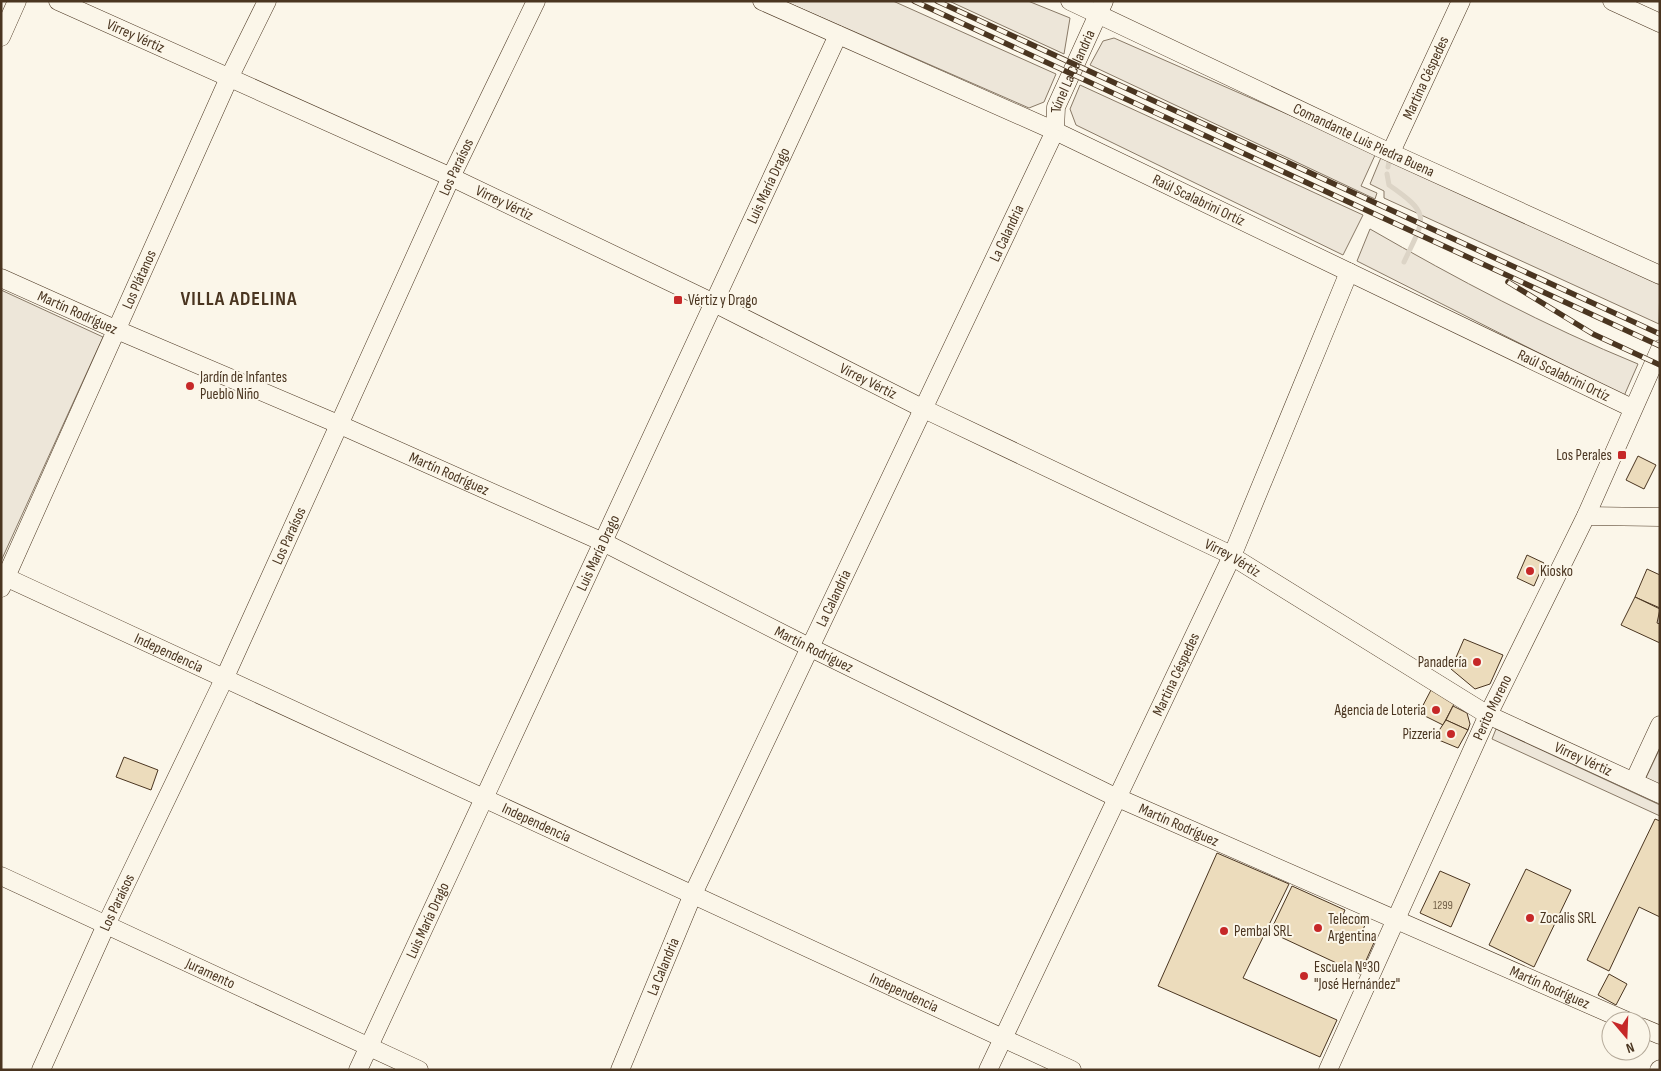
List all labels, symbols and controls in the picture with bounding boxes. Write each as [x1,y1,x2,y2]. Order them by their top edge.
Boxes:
street label: Virrey Vértiz [103,15,168,58]
street label: Túnel La Calandria [1047,27,1100,113]
street label: Martina Céspedes [1398,33,1453,122]
street label: Comandante Luis Piedra Buena [1290,99,1438,182]
street label: Los Paraísos [435,135,478,199]
street label: Luis María Drago [743,145,794,227]
street label: Raúl Scalabrini Ortíz [1149,170,1248,231]
street label: Virrey Vértiz [472,181,537,225]
street label: La Calandria [985,202,1029,265]
street label: Los Plátanos [118,247,161,312]
street label: Martín Rodríguez [35,287,121,339]
district label: VILLA ADELINA [181,287,297,311]
place label: Vértiz y Drago [688,291,757,310]
marker: Vértiz y Drago [672,294,684,306]
street label: Raúl Scalabrini Ortíz [1514,345,1613,406]
street label: Virrey Vértiz [836,359,900,404]
place label: Jardín de Infantes Pueblo Niño [199,368,287,404]
marker: Jardín de Infantes Pueblo Niño [184,380,196,392]
place label: Los Perales [1556,446,1612,465]
street label: Martín Rodríguez [406,448,492,500]
marker: Los Perales [1616,449,1628,461]
street label: Los Paraísos [268,504,311,568]
street label: Luis María Drago [572,512,624,594]
street label: Virrey Vértiz [1201,535,1264,582]
place label: Kiosko [1540,562,1573,581]
marker: Kiosko [1524,565,1536,577]
street label: La Calandria [812,567,856,630]
street label: Martín Rodríguez [771,622,857,677]
street label: Independencia [131,629,206,677]
street label: Martina Céspedes [1148,630,1204,719]
place label: Panadería [1418,653,1467,672]
marker: Panadería [1471,656,1483,668]
street label: Perito Moreno [1469,672,1516,743]
place label: Agencia de Loteria [1333,701,1426,720]
marker: Agencia de Loteria [1430,704,1442,716]
place label: Pizzeria [1402,725,1441,744]
marker: Pizzeria [1445,728,1457,740]
street label: Virrey Vértiz [1551,738,1616,781]
street label: Independencia [499,799,574,847]
street label: Martín Rodríguez [1136,799,1222,851]
street label: Los Paraísos [96,871,139,934]
street label: Luis María Drago [402,879,454,962]
house number: 1299 [1433,898,1453,913]
place label: Zocalis SRL [1540,909,1597,928]
place label: Telecom Argentina [1327,910,1377,946]
marker: Zocalis SRL [1524,912,1536,924]
place label: Pembal SRL [1234,922,1293,941]
marker: Telecom Argentina [1312,922,1324,934]
marker: Pembal SRL [1218,925,1230,937]
street label: La Calandria [643,935,684,998]
street label: Juramento [182,954,238,993]
place label: Escuela Nº30 "José Hernández" [1314,958,1400,994]
street label: Martín Rodríguez [1507,962,1593,1014]
street label: Independencia [867,969,942,1017]
marker: Escuela Nº30 "José Hernández" [1298,970,1310,982]
north arrow [1601,1011,1651,1061]
text: N [1624,1039,1636,1057]

